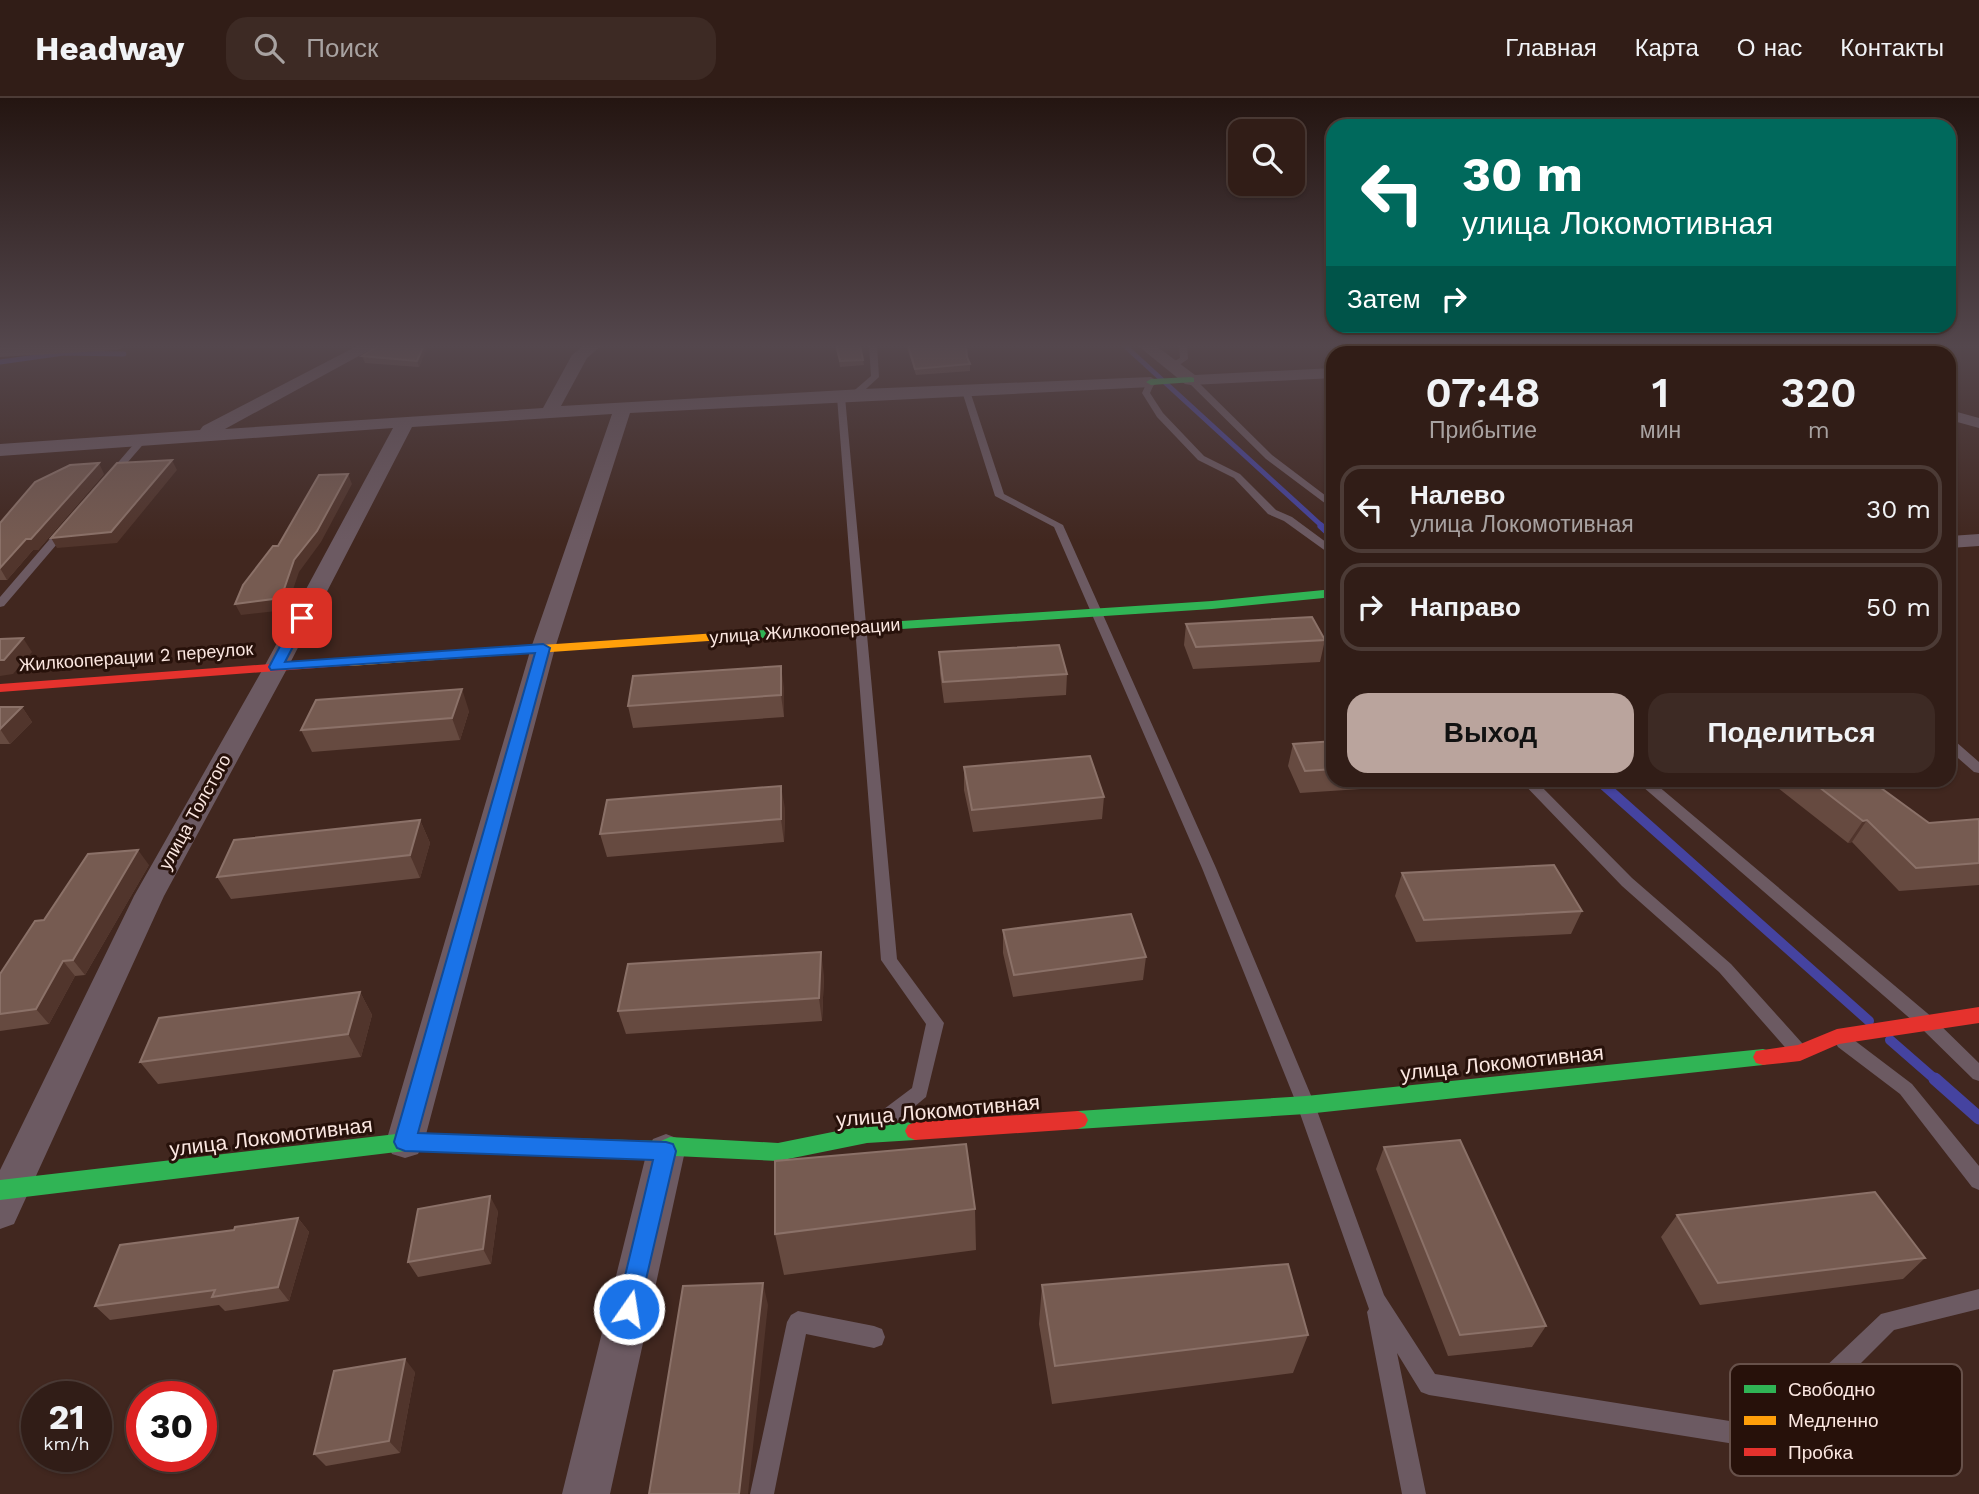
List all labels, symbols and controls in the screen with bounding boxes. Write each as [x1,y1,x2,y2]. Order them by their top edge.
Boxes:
search box [226,17,716,80]
text: Headway [35,29,184,68]
icon: search [250,29,288,67]
text: Поиск [306,33,378,63]
text: Главная [1505,34,1597,62]
text: Карта [1635,34,1699,62]
text: О нас [1737,34,1802,62]
text: Контакты [1840,34,1944,62]
map controls [1228,119,1305,196]
button: search [1228,119,1305,196]
text: 30 m [1462,145,1583,203]
icon: left [1347,147,1438,238]
text: улица Локомотивная [1462,204,1773,242]
icon: right [1435,280,1473,318]
text: Затем [1347,284,1421,314]
text: 07:48 [1425,368,1541,417]
text: 1 [1652,368,1669,417]
text: 320 [1780,368,1857,417]
text: Прибытие [1429,417,1537,444]
text: мин [1640,417,1681,444]
text: m [1808,417,1830,444]
text: Налево [1410,480,1505,510]
icon: left [1351,490,1389,528]
text: 30 m [1866,494,1931,524]
text: улица Локомотивная [1410,511,1634,538]
pin [272,588,332,648]
icon: right [1351,588,1389,626]
text: Направо [1410,592,1521,622]
text: 50 m [1866,592,1931,622]
icon: arrive [283,599,321,637]
street label: улица Жилкооперации [709,613,901,648]
street label: Жилкооперации 2 переулок [18,638,254,675]
button: Выход [1347,693,1634,773]
button: Поделиться [1648,693,1935,773]
street label: улица Толстого [154,750,235,873]
street label: улица Локомотивная [1399,1039,1605,1086]
street label: улица Локомотивная [835,1089,1041,1132]
street label: улица Локомотивная [168,1112,374,1161]
position arrow [592,1272,666,1346]
legend [1730,1364,1962,1476]
text: Свободно [1788,1378,1875,1401]
speed limit sign: 30 [126,1381,217,1472]
text: 21 [49,1396,84,1438]
text: Медленно [1788,1409,1878,1432]
text: km/h [43,1433,90,1454]
text: Пробка [1788,1441,1853,1464]

